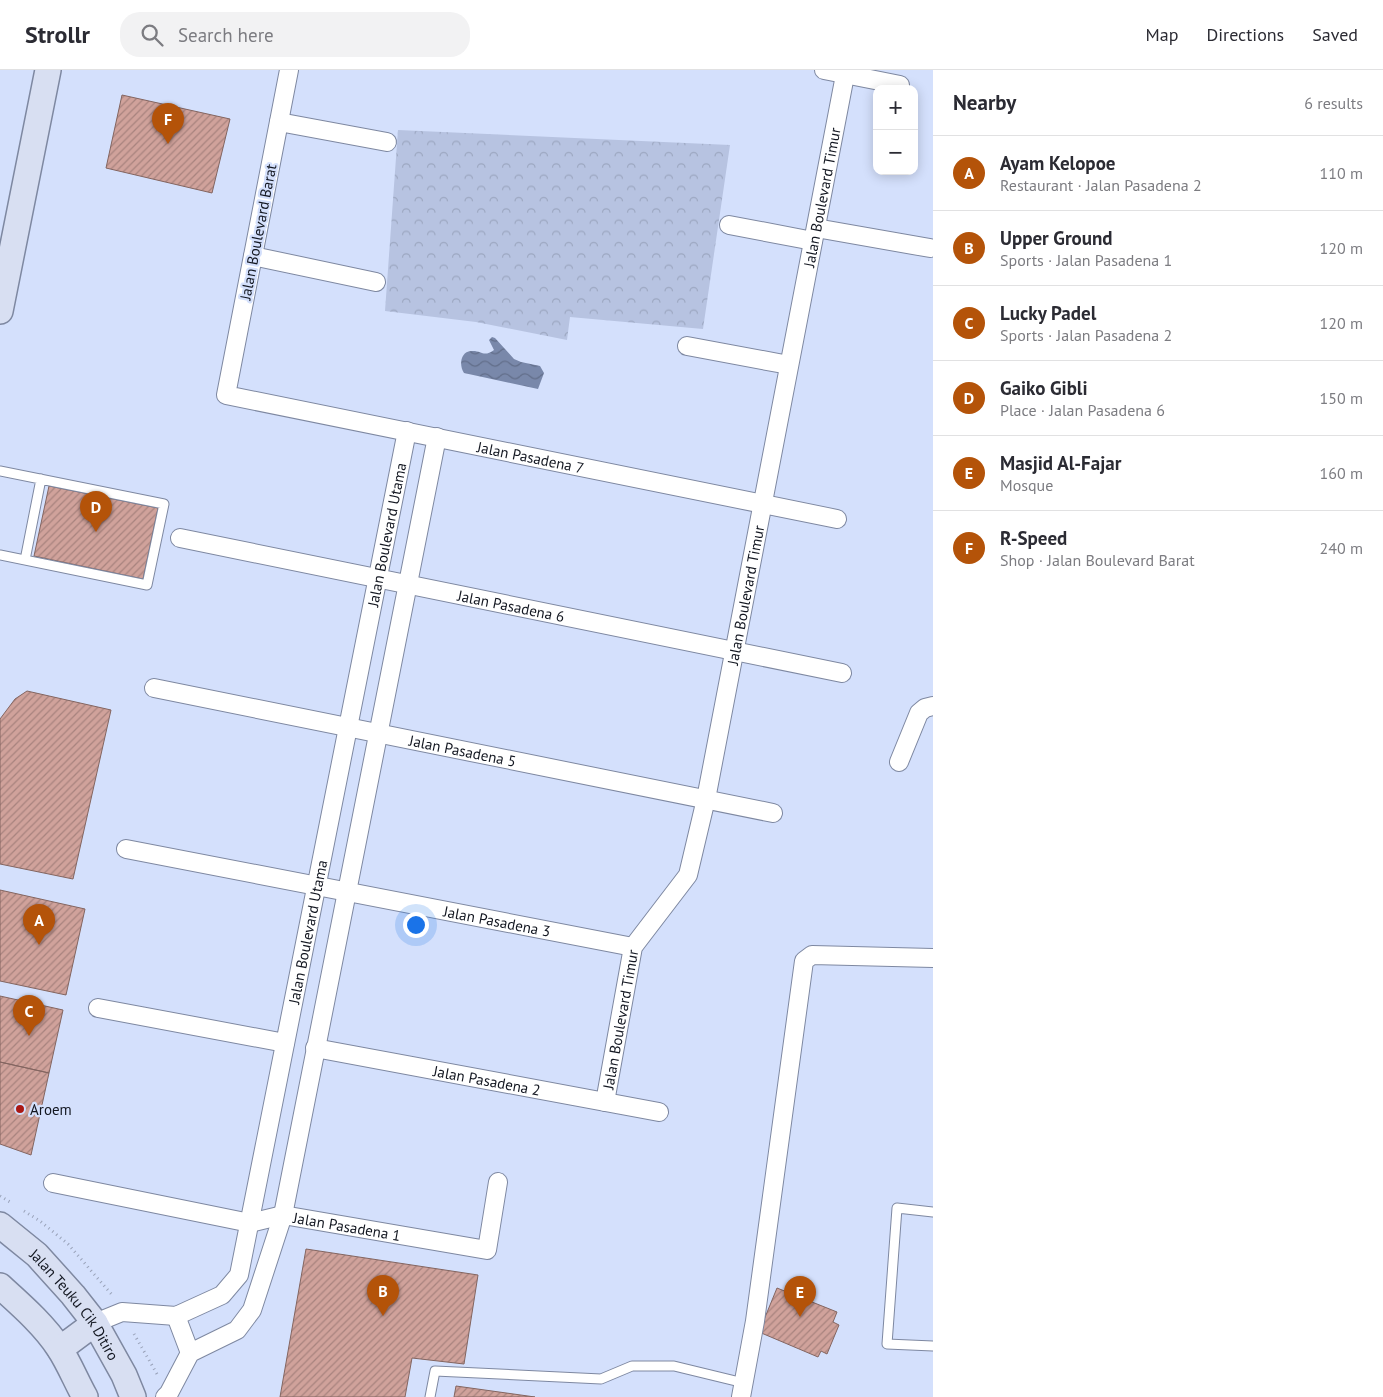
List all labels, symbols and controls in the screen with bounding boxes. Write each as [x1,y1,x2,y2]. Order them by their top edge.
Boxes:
search box [120,12,470,57]
text: Strollr [25,19,90,50]
icon: search [138,21,166,49]
text: Search here [178,23,274,47]
text: Map [1146,23,1178,46]
text: Directions [1206,23,1284,46]
text: Saved [1312,23,1358,46]
map controls [873,85,918,175]
button: + [873,85,918,130]
text: Nearby [953,89,1016,116]
text: 6 results [1304,93,1363,113]
pin: F [152,103,184,144]
street label: Jalan Boulevard Timur [799,126,844,270]
button: − [873,130,918,175]
text: Ayam Kelopoe [1000,151,1115,175]
street label: Jalan Boulevard Barat [235,162,280,303]
text: A [964,163,974,183]
text: 110 m [1320,163,1363,183]
text: Restaurant · Jalan Pasadena 2 [1000,175,1202,195]
text: Upper Ground [1000,226,1113,250]
text: B [964,238,974,258]
text: 120 m [1320,238,1363,258]
text: Sports · Jalan Pasadena 1 [1000,250,1172,270]
text: Lucky Padel [1000,301,1096,325]
text: C [965,313,973,333]
text: 120 m [1320,313,1363,333]
text: Sports · Jalan Pasadena 2 [1000,325,1172,345]
text: Gaiko Gibli [1000,376,1088,400]
text: D [964,388,974,408]
text: 150 m [1320,388,1363,408]
text: Place · Jalan Pasadena 6 [1000,400,1165,420]
street label: Jalan Pasadena 7 [475,437,586,477]
text: Masjid Al-Fajar [1000,451,1121,475]
street label: Jalan Boulevard Utama [363,461,410,609]
text: E [965,463,973,483]
text: 160 m [1320,463,1363,483]
text: Mosque [1000,475,1053,495]
pin: D [80,491,112,532]
street label: Jalan Boulevard Timur [722,524,768,667]
text: R-Speed [1000,526,1067,550]
text: F [965,538,973,558]
text: 240 m [1320,538,1363,558]
text: Shop · Jalan Boulevard Barat [1000,550,1195,570]
street label: Jalan Pasadena 6 [455,585,566,626]
street label: Jalan Pasadena 5 [407,730,518,770]
street label: Jalan Boulevard Utama [284,858,331,1006]
street label: Jalan Pasadena 3 [441,901,552,940]
pin: A [23,904,55,945]
your location [403,912,429,938]
street label: Jalan Boulevard Timur [598,948,642,1092]
pin: C [13,995,45,1036]
street label: Jalan Pasadena 2 [431,1061,542,1099]
place label: Aroem [30,1100,72,1119]
marker: Aroem [14,1103,26,1115]
street label: Jalan Pasadena 1 [291,1207,402,1245]
street label: Jalan Teuku Cik Ditiro [26,1243,123,1364]
pin: B [367,1275,399,1316]
pin: E [784,1276,816,1317]

